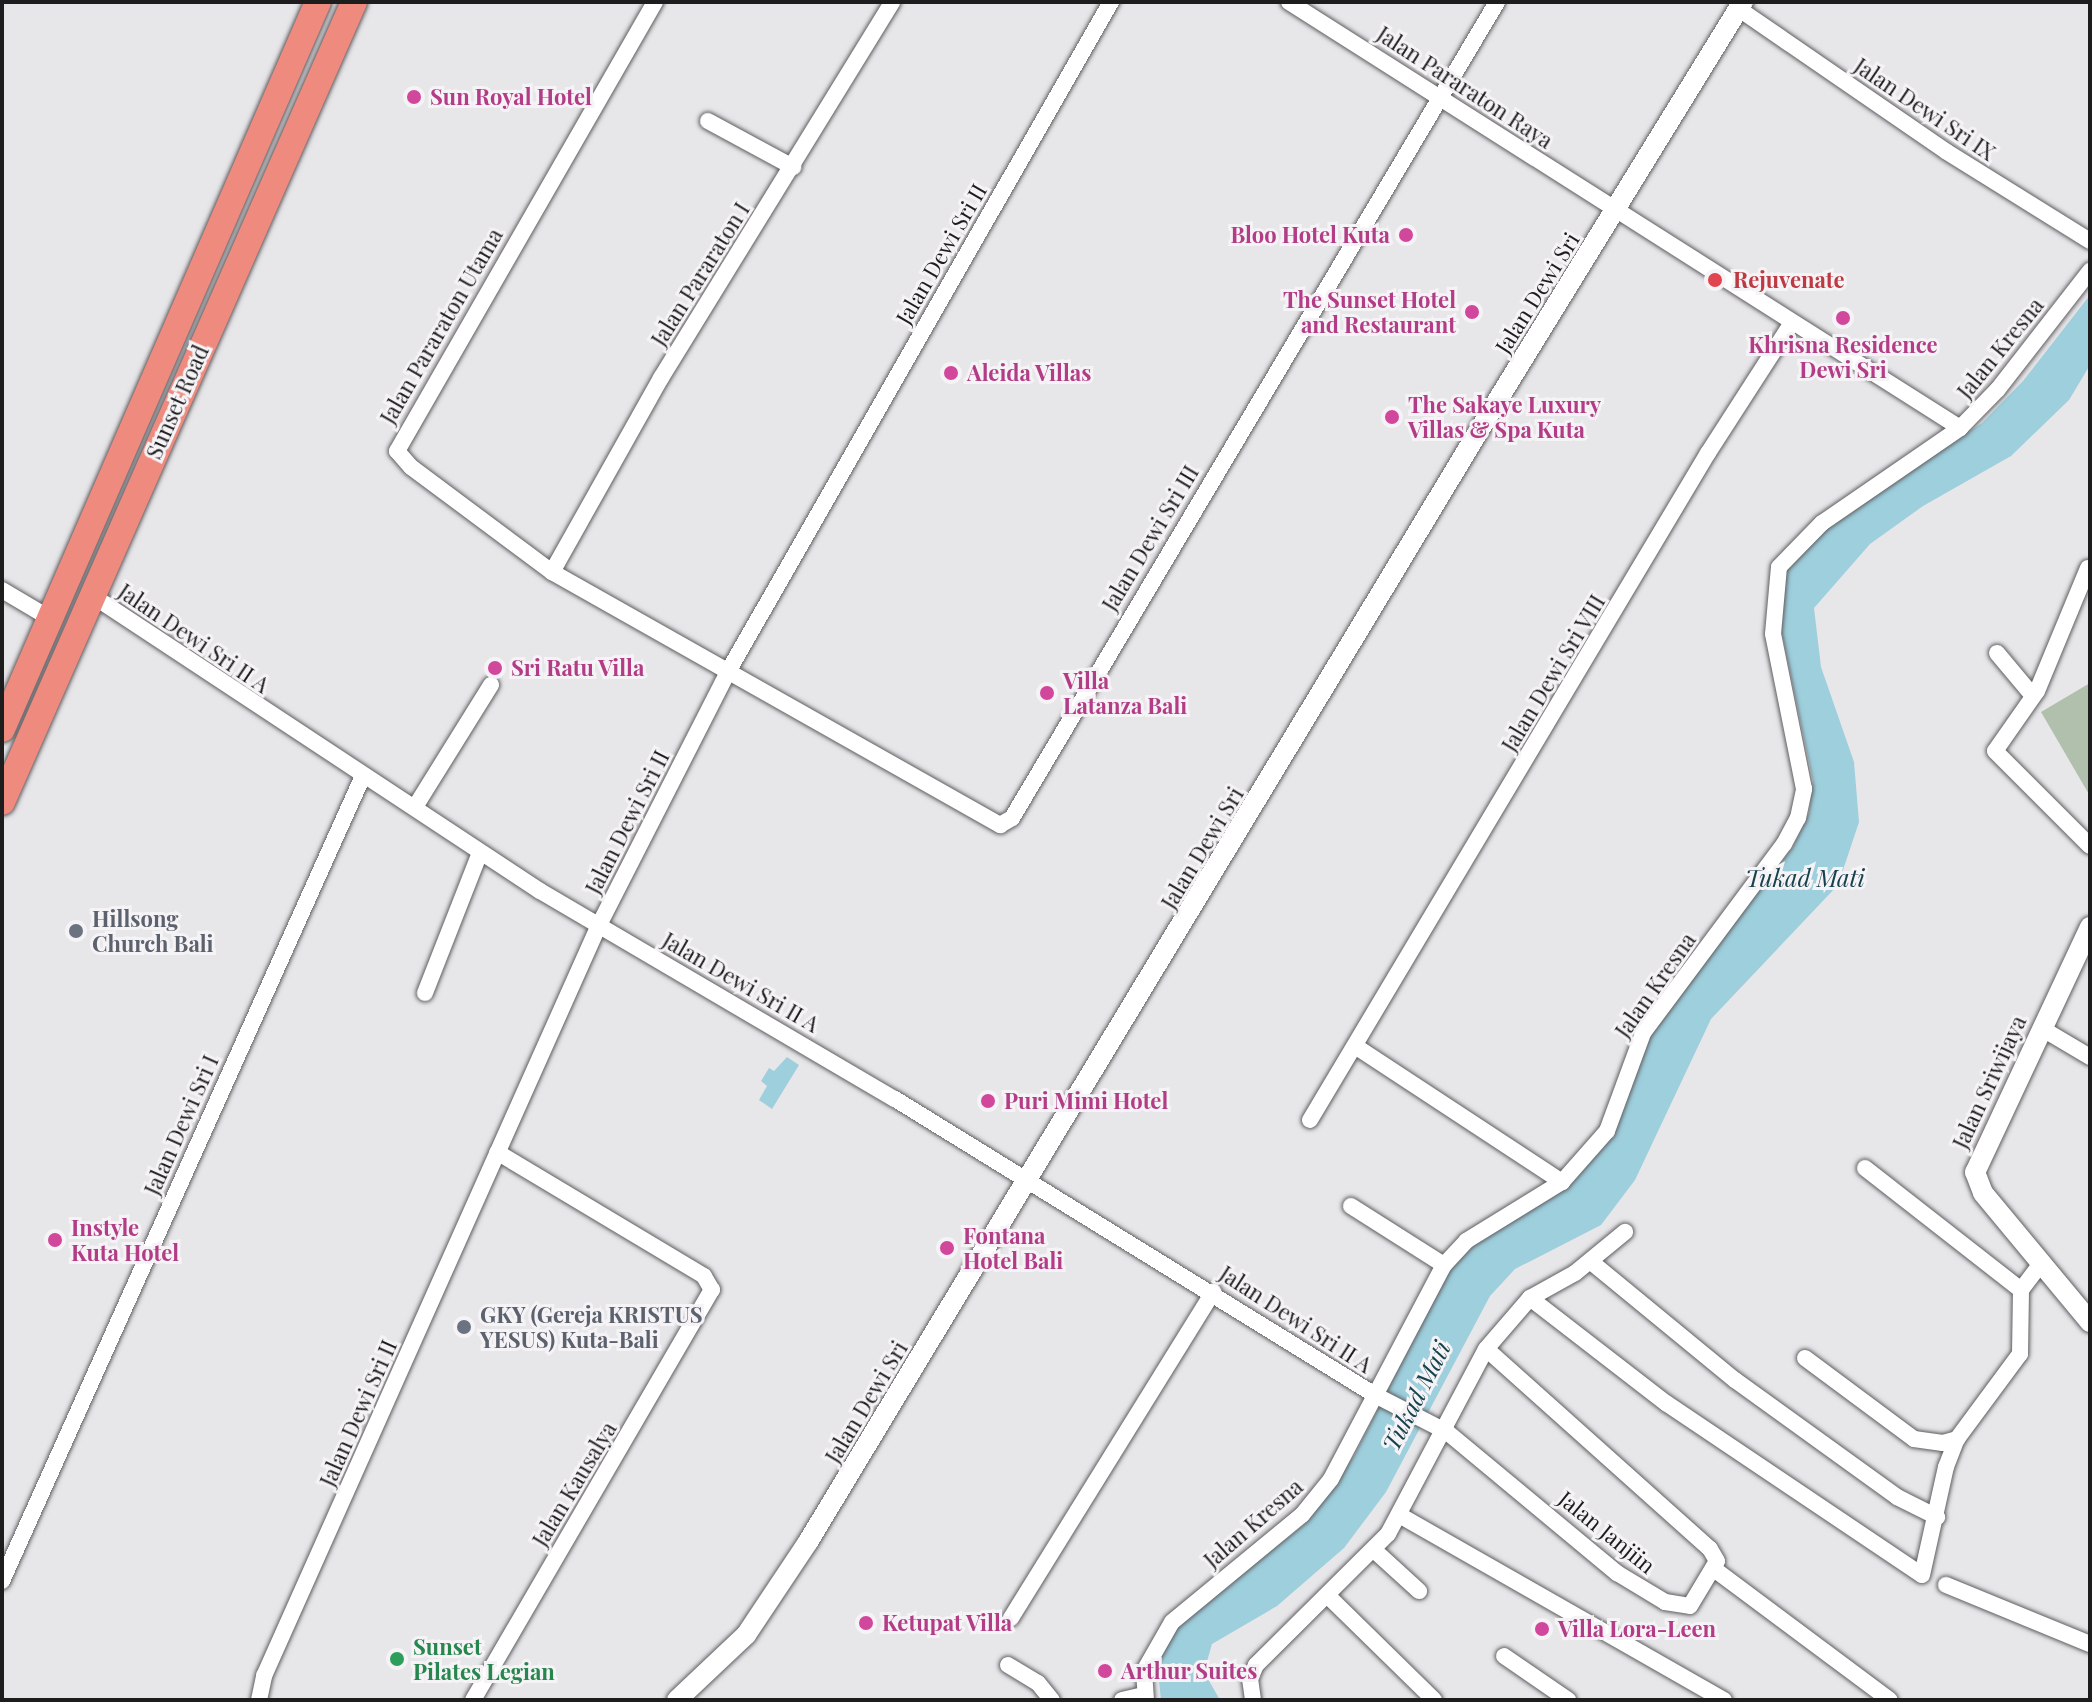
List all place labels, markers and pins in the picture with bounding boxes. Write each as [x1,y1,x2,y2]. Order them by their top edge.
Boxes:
place label: Sun Royal Hotel [430,84,592,110]
marker: Sun Royal Hotel [405,88,423,106]
place label: Bloo Hotel Kuta [1230,222,1390,248]
marker: Bloo Hotel Kuta [1397,226,1415,244]
place label: Rejuvenate [1733,267,1845,293]
marker: Rejuvenate [1704,269,1726,291]
place label: The Sunset Hotel and Restaurant [1283,286,1456,338]
marker: The Sunset Hotel and Restaurant [1463,303,1481,321]
marker: Khrisna Residence Dewi Sri [1834,309,1852,327]
place label: Khrisna Residence Dewi Sri [1748,331,1938,382]
place label: Aleida Villas [967,360,1092,386]
marker: Aleida Villas [942,364,960,382]
place label: The Sakaye Luxury Villas & Spa Kuta [1408,391,1601,442]
marker: The Sakaye Luxury Villas & Spa Kuta [1383,408,1401,426]
place label: Sri Ratu Villa [511,655,645,681]
marker: Sri Ratu Villa [486,659,504,677]
place label: Villa Latanza Bali [1063,667,1187,718]
marker: Villa Latanza Bali [1038,684,1056,702]
place label: Hillsong Church Bali [92,905,214,956]
marker: Hillsong Church Bali [67,922,85,940]
place label: Puri Mimi Hotel [1004,1088,1168,1114]
marker: Puri Mimi Hotel [979,1092,997,1110]
place label: Instyle Kuta Hotel [71,1214,179,1266]
place label: Fontana Hotel Bali [963,1222,1063,1274]
marker: Instyle Kuta Hotel [46,1231,64,1249]
marker: Fontana Hotel Bali [938,1239,956,1257]
place label: GKY (Gereja KRISTUS YESUS) Kuta-Bali [480,1301,703,1352]
marker: GKY (Gereja KRISTUS YESUS) Kuta-Bali [455,1318,473,1336]
place label: Ketupat Villa [882,1610,1013,1636]
marker: Ketupat Villa [857,1614,875,1632]
place label: Villa Lora-Leen [1558,1616,1716,1642]
marker: Villa Lora-Leen [1533,1620,1551,1638]
place label: Sunset Pilates Legian [413,1633,555,1684]
marker: Sunset Pilates Legian [388,1650,406,1668]
place label: Arthur Suites [1121,1658,1258,1684]
marker: Arthur Suites [1096,1662,1114,1680]

